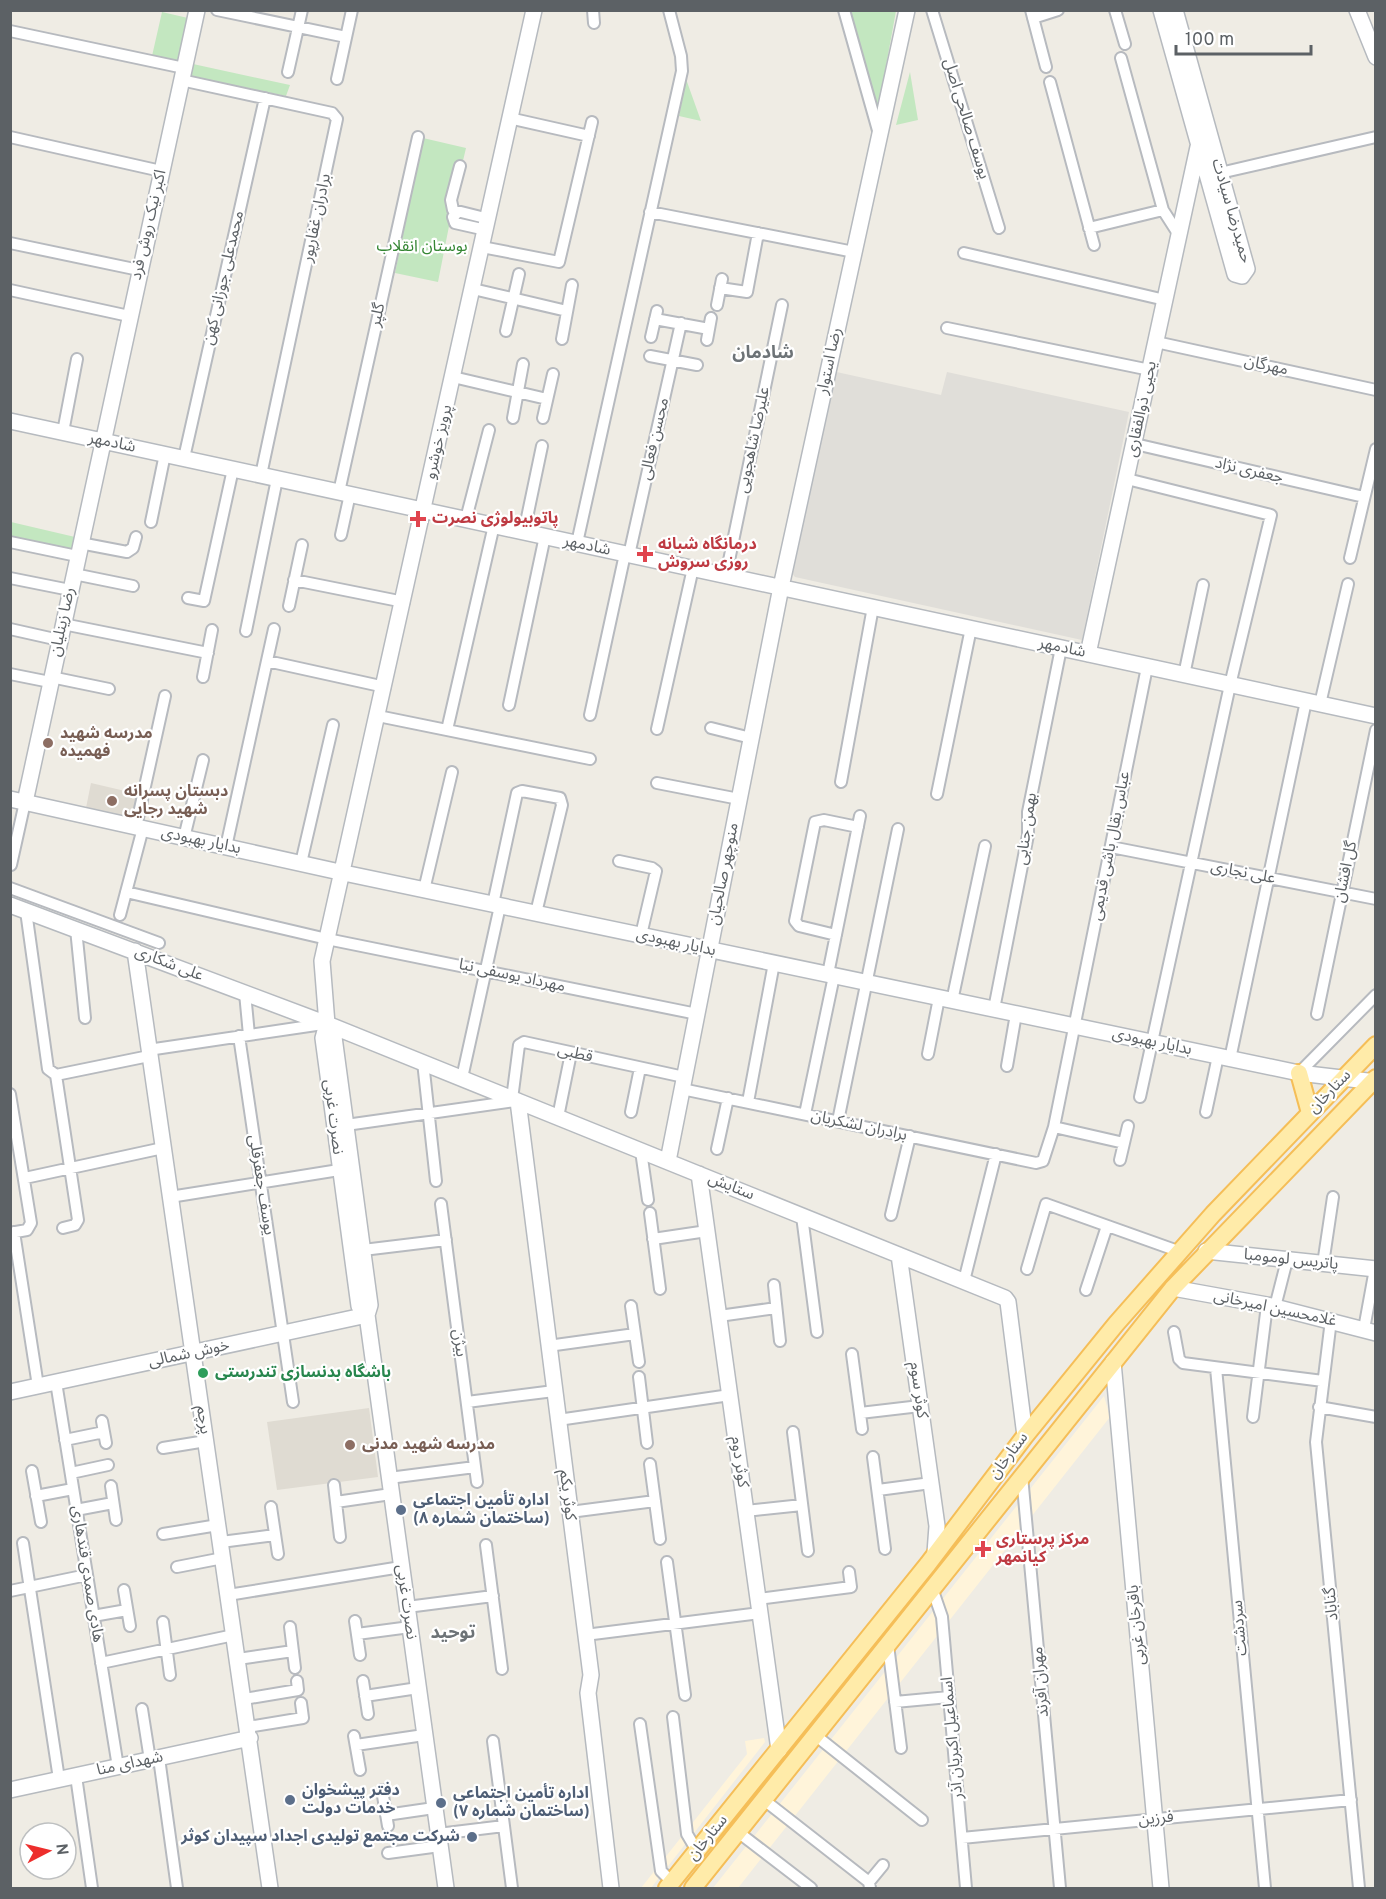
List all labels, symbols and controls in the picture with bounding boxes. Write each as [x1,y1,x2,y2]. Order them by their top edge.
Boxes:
scale bar [1176,18,1311,56]
text: 100 m [1185,29,1234,52]
street label: یوسف صالحی اصل [938,56,994,182]
street label: حمیدرضا سیادت [1206,156,1256,266]
street label: اکبر نیک روش فرد [127,168,171,282]
street label: برادران غفارپور [298,172,336,265]
street label: محمدعلی جوزانی کهن [199,209,249,347]
park label: بوستان انقلاب [376,237,468,257]
street label: گلپر [365,301,390,330]
street label: رضا استوار [813,326,847,397]
district label: شادمان [732,342,794,365]
street label: مهرگان [1242,352,1290,380]
street label: یحیی ذوالفقاری [1122,359,1162,459]
street label: علیرضا شاهجویی [733,385,775,495]
street label: محسن فعالی [636,396,674,482]
street label: پرویز خوشرو [421,403,457,481]
street label: شادمهر [86,428,137,458]
street label: جعفری نژاد [1213,453,1285,489]
place label: پاتوبیولوژی نصرت [432,509,559,529]
marker: پاتوبیولوژی نصرت [409,510,427,528]
street label: شادمهر [561,531,612,561]
place label: درمانگاه شبانه روزی سروش [658,535,757,573]
marker: درمانگاه شبانه روزی سروش [636,545,654,563]
street label: رضا زینلیان [46,586,80,658]
street label: شادمهر [1036,633,1087,663]
place label: مدرسه شهید فهمیده [60,724,153,762]
marker: مدرسه شهید فهمیده [41,736,55,750]
street label: عباس بقال باشی قدیمی [1087,770,1135,922]
place label: دبستان پسرانه شهید رجایی [124,782,228,820]
street label: بهمن جنابی [1012,792,1042,866]
marker: دبستان پسرانه شهید رجایی [105,794,119,808]
street label: منوچهر صالحیان [704,821,744,927]
street label: بدایار بهبودی [159,823,243,859]
street label: گل افشان [1330,839,1362,905]
street label: علی نجاری [1209,857,1277,889]
street label: بدایار بهبودی [634,925,718,961]
street label: علی شکاری [132,942,206,986]
street label: مهرداد یوسفی نیا [457,955,567,997]
street label: بدایار بهبودی [1110,1024,1194,1060]
street label: قطبی [555,1040,595,1068]
street label: ستارخان [1304,1066,1356,1118]
street label: نصرت غربی [318,1078,348,1156]
street label: برادران لشکریان [809,1106,909,1146]
street label: یوسف جعفرقلی [243,1133,279,1237]
street label: ستایش [705,1169,757,1205]
street label: پاتریس لومومبا [1243,1245,1339,1275]
street label: غلامحسین امیرخانی [1212,1286,1338,1332]
street label: بیژن [447,1328,471,1358]
street label: خوش شمالی [147,1336,231,1372]
street label: کوثر سوم [903,1360,932,1420]
place label: باشگاه بدنسازی تندرستی [215,1363,391,1383]
marker: باشگاه بدنسازی تندرستی [196,1366,210,1380]
street label: پرچم [190,1404,215,1436]
street label: ستارخان [985,1429,1033,1483]
place label: مدرسه شهید مدنی [362,1435,495,1455]
street label: کوثر دوم [725,1435,753,1489]
marker: مدرسه شهید مدنی [343,1438,357,1452]
street label: کوثر یکم [553,1469,580,1522]
place label: اداره تأمین اجتماعی (ساختمان شماره ۸) [413,1490,550,1529]
marker: اداره تأمین اجتماعی (ساختمان شماره ۸) [394,1503,408,1517]
street label: هادی صمدی قندهاری [66,1504,108,1644]
place label: مرکز پرستاری کیانمهر [995,1530,1089,1568]
marker: مرکز پرستاری کیانمهر [974,1540,992,1558]
street label: نصرت غربی [391,1563,421,1641]
street label: باقرخان غربی [1124,1584,1150,1666]
street label: گناباد [1321,1586,1343,1621]
street label: سردشت [1228,1599,1252,1657]
district label: توحید [431,1622,476,1645]
street label: مهران آفرند [1028,1646,1054,1718]
street label: اسماعیل اکبریان آذر [938,1676,968,1801]
street label: شهدای منا [95,1747,165,1781]
place label: دفتر پیشخوان خدمات دولت [302,1781,400,1819]
place label: اداره تأمین اجتماعی (ساختمان شماره ۷) [453,1783,590,1822]
marker: دفتر پیشخوان خدمات دولت [283,1793,297,1807]
marker: اداره تأمین اجتماعی (ساختمان شماره ۷) [434,1796,448,1810]
street label: فرزین [1137,1807,1175,1831]
street label: ستارخان [683,1811,733,1865]
north arrow [18,1821,78,1881]
place label: شرکت مجتمع تولیدی اجداد سپیدان کوثر [180,1827,460,1848]
marker: شرکت مجتمع تولیدی اجداد سپیدان کوثر [465,1830,479,1844]
text: N [50,1842,72,1856]

